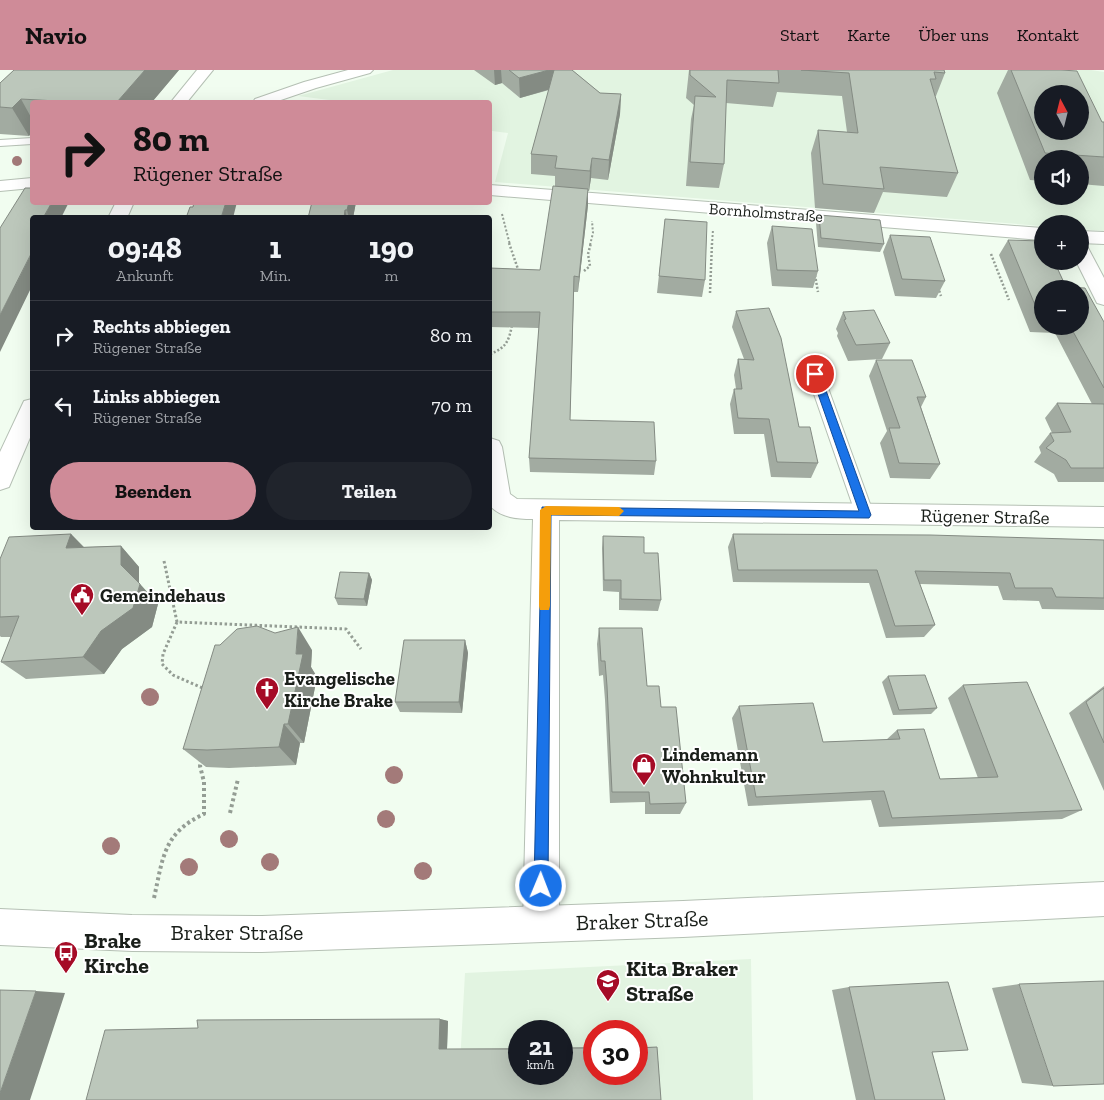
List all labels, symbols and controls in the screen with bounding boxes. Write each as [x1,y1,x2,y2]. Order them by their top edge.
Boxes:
text: Navio [25,21,87,50]
text: Start [780,24,819,46]
text: Karte [847,24,890,46]
text: Über uns [918,24,989,46]
text: Kontakt [1017,24,1079,46]
north arrow [1034,85,1089,140]
map controls [1034,85,1089,335]
text: 80 m [133,118,209,160]
icon: right [50,120,115,185]
button: sound [1034,150,1089,205]
text: Rügener Straße [133,160,283,187]
street label: Bornholmstraße [708,199,824,226]
button: + [1034,215,1089,270]
text: 09:48 [108,230,182,266]
text: 1 [269,230,281,266]
text: 190 [369,230,414,266]
text: Ankunft [116,266,173,285]
text: Min. [260,266,291,285]
text: m [384,266,398,285]
button: − [1034,280,1089,335]
text: Rechts abbiegen [93,315,231,338]
icon: right [50,322,78,350]
text: 80 m [430,324,472,347]
text: Rügener Straße [93,338,202,357]
pin [794,353,836,395]
icon: arrive [801,360,829,388]
text: Links abbiegen [93,385,220,408]
icon: left [50,392,78,420]
text: 70 m [431,394,472,417]
text: Rügener Straße [93,408,202,427]
button: Beenden [50,462,256,520]
button: Teilen [266,462,472,520]
street label: Rügener Straße [920,504,1050,529]
public building icon: Gemeindehaus [69,582,95,616]
place label: Gemeindehaus [100,584,226,607]
place label: Evangelische Kirche Brake [284,667,395,712]
church icon: Evangelische Kirche Brake [254,676,280,710]
place label: Lindemann Wohnkultur [662,743,767,788]
shop icon: Lindemann Wohnkultur [631,752,657,786]
position arrow [514,859,566,911]
street label: Braker Straße [575,905,709,936]
street label: Braker Straße [171,919,303,946]
place label: Brake Kirche [84,927,149,979]
bus stop icon: Brake Kirche [53,940,79,974]
place label: Kita Braker Straße [626,955,739,1007]
school or university icon: Kita Braker Straße [595,968,621,1002]
speed limit sign: 30 [583,1020,648,1085]
text: 21 [529,1031,552,1061]
text: km/h [527,1058,554,1072]

